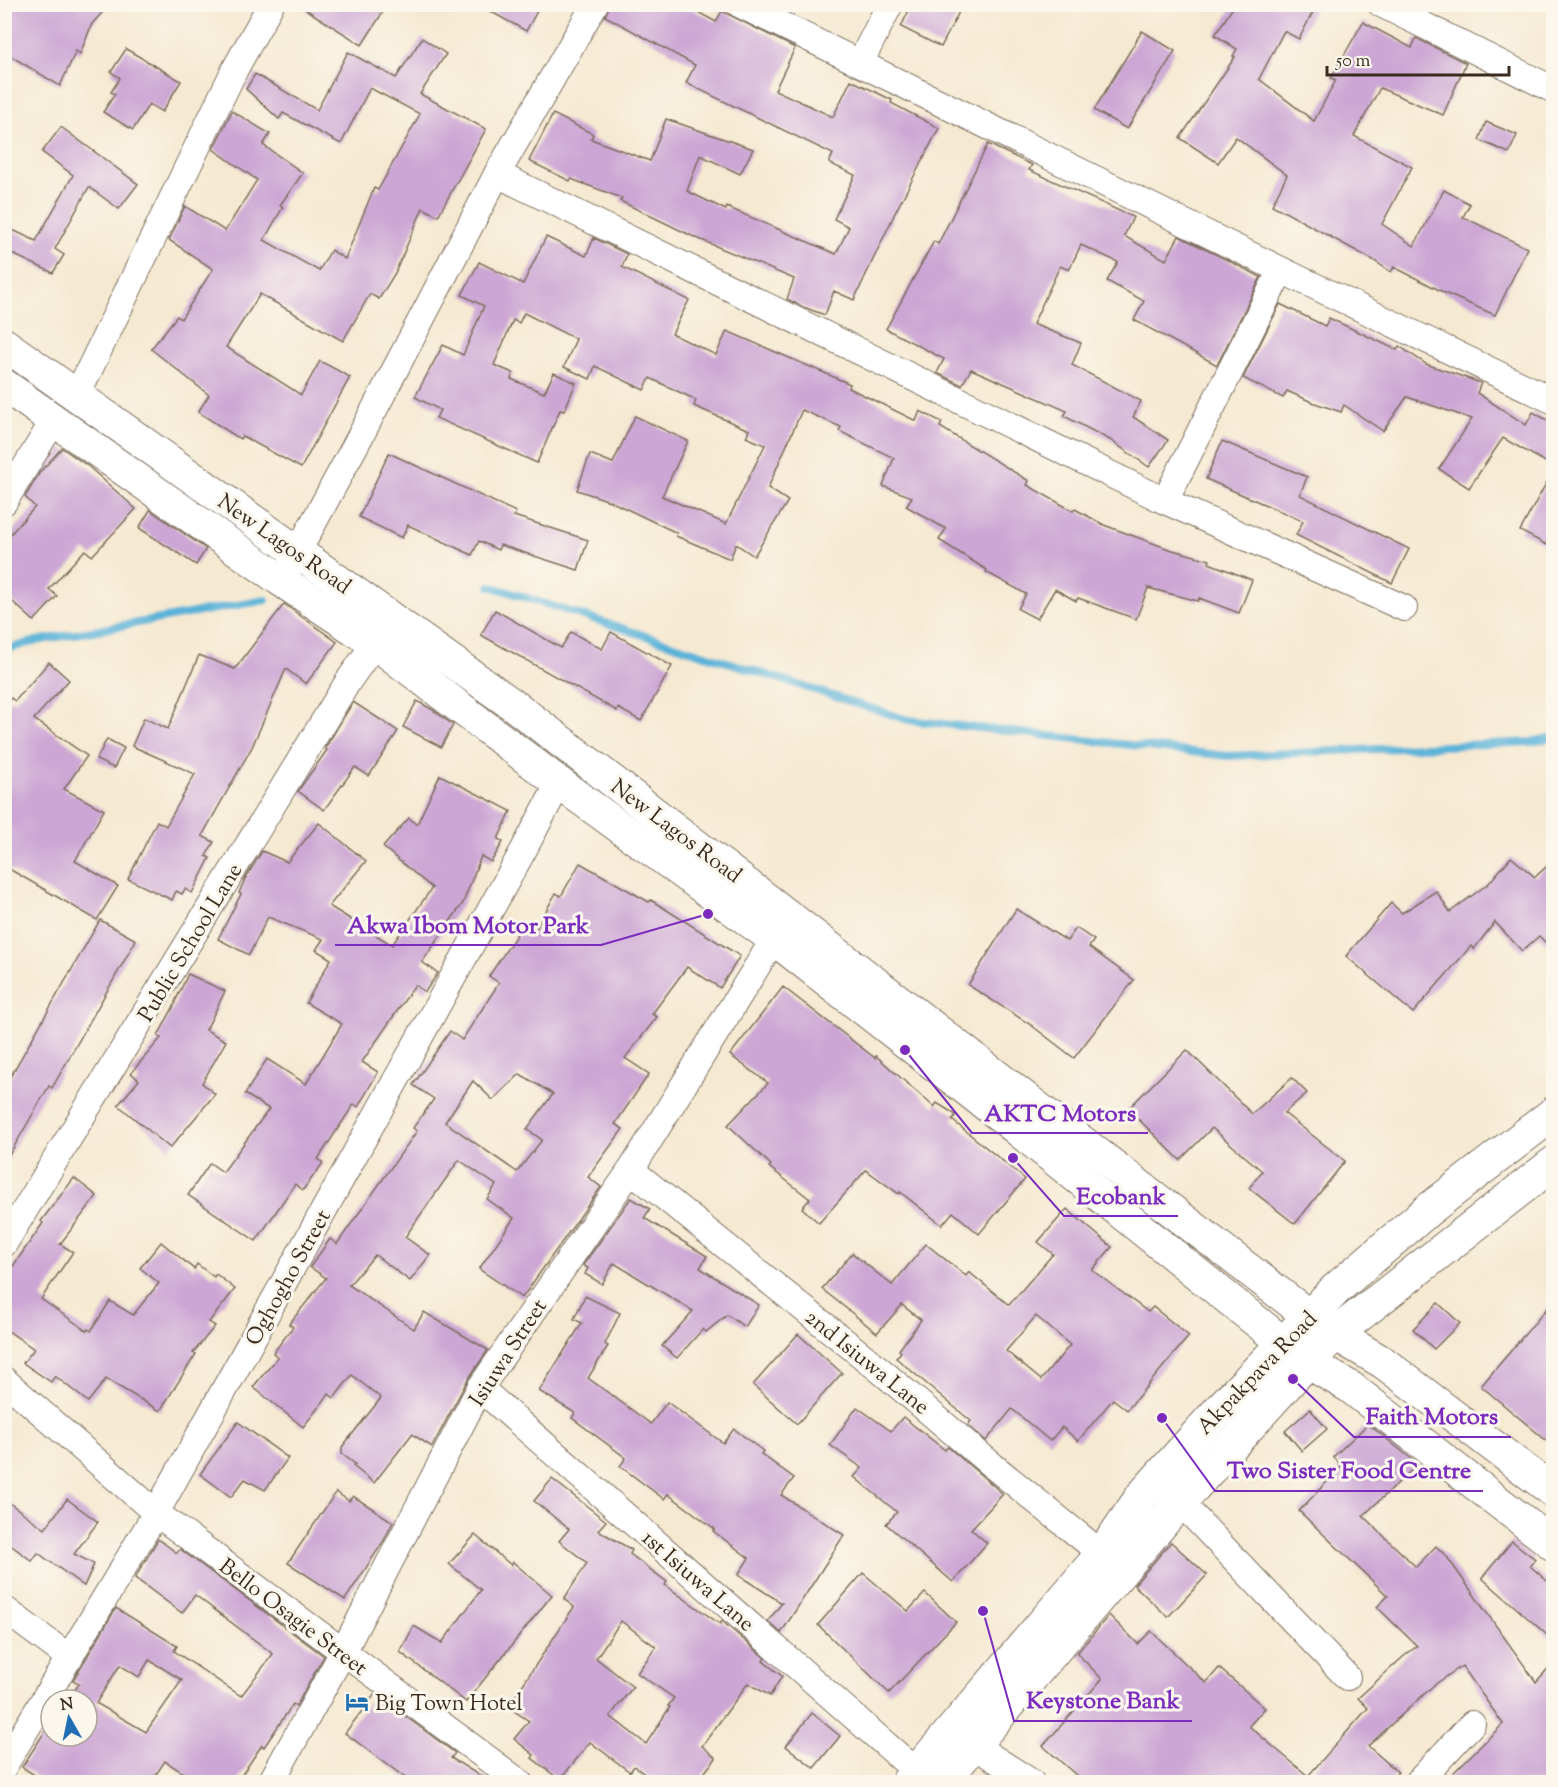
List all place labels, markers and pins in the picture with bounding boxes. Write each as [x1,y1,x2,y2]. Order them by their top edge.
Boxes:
callout: Akwa Ibom Motor Park [335,903,601,945]
callout: AKTC Motors [972,1091,1148,1133]
callout: Ecobank [1064,1174,1178,1216]
callout: Faith Motors [1354,1395,1511,1437]
callout: Two Sister Food Centre [1215,1449,1483,1491]
callout: Keystone Bank [1014,1679,1192,1721]
hotel icon: Big Town Hotel [344,1689,370,1715]
place label: Big Town Hotel [375,1689,523,1721]

